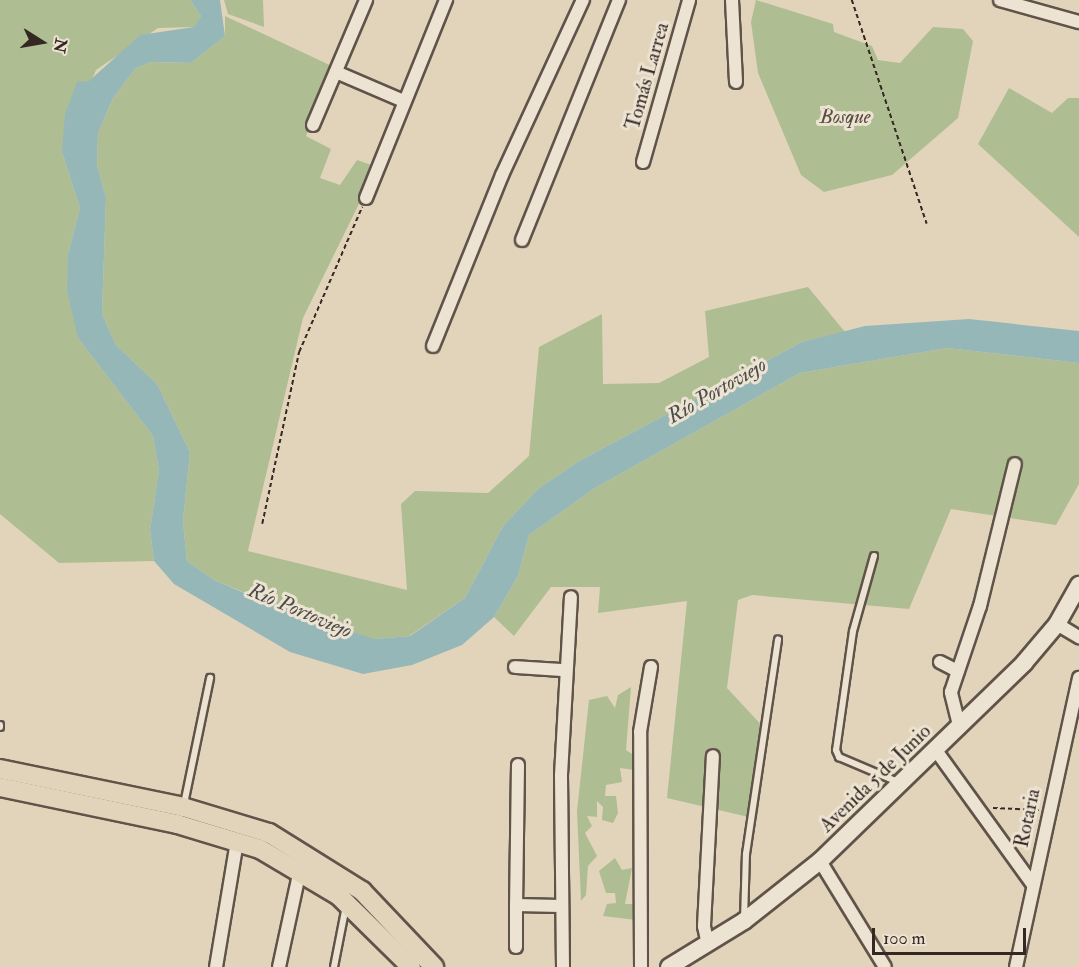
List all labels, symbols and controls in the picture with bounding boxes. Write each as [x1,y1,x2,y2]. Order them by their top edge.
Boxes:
north arrow [12,12,72,72]
street label: Tomás Larrea [620,19,674,133]
text: N [48,36,71,54]
park label: Bosque [820,104,870,128]
water label: Río Portoviejo [663,353,771,429]
water label: Río Portoviejo [244,578,356,644]
street label: Avenida 5 de Junio [814,719,936,837]
street label: Rotaria [1009,786,1045,850]
scale bar [875,916,1030,954]
text: 100 m [883,927,926,950]

